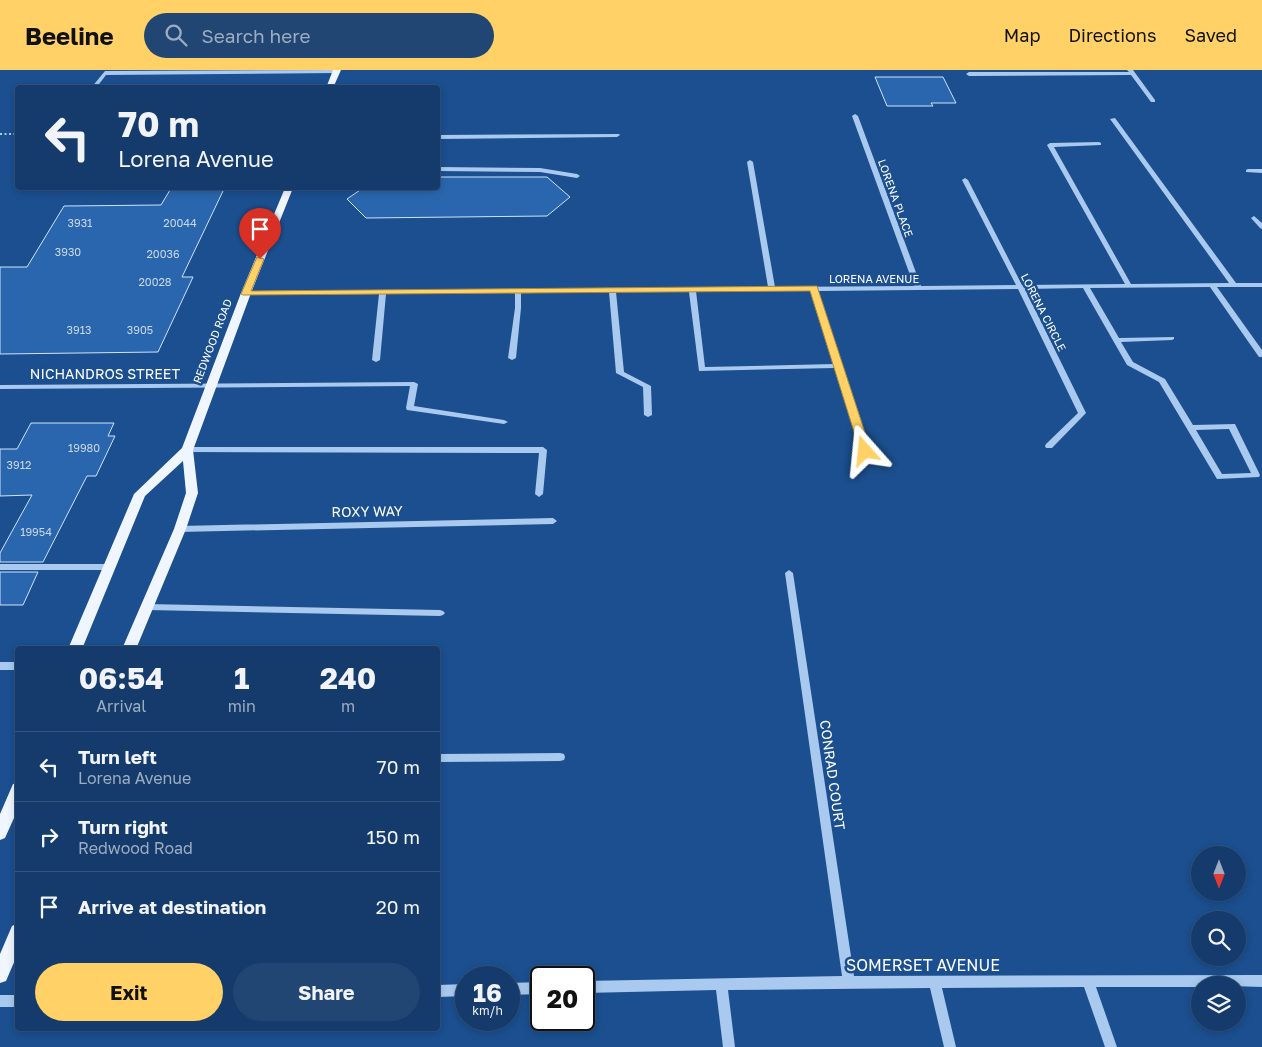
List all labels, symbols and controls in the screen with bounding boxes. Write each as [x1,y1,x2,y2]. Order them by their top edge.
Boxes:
search box [144,13,494,58]
text: Beeline [25,21,114,50]
icon: search [162,21,190,49]
text: Search here [202,24,310,47]
text: Map [1004,24,1040,46]
text: Directions [1068,24,1156,46]
text: Saved [1184,24,1237,46]
text: 70 m [118,103,199,145]
icon: left [35,105,100,170]
text: Lorena Avenue [118,145,274,172]
street label: LORENA PLACE [876,157,916,239]
pin [239,208,281,259]
icon: arrive [246,215,274,243]
house number: 3931 [68,216,92,229]
house number: 20044 [163,216,197,229]
house number: 3930 [55,245,81,258]
house number: 20036 [146,247,180,260]
street label: LORENA CIRCLE [1019,271,1069,353]
street label: LORENA AVENUE [829,272,919,285]
house number: 20028 [138,275,172,288]
street label: REDWOOD ROAD [190,297,234,385]
house number: 3913 [67,323,91,336]
house number: 3905 [127,323,153,336]
street label: NICHANDROS STREET [30,365,180,382]
position arrow [838,424,890,476]
house number: 19980 [68,441,100,454]
house number: 3912 [7,458,31,471]
street label: ROXY WAY [331,502,403,520]
house number: 19954 [20,525,52,538]
text: 06:54 [79,660,164,696]
text: 1 [234,660,250,696]
text: 240 [320,660,376,696]
text: Arrival [96,696,146,716]
text: min [228,696,256,716]
text: m [341,696,355,716]
street label: CONRAD COURT [817,719,849,831]
text: Turn left [78,745,157,768]
icon: left [35,753,63,781]
text: 70 m [377,755,420,778]
text: Lorena Avenue [78,768,191,788]
text: Turn right [78,815,168,838]
icon: right [35,823,63,851]
text: 150 m [366,825,420,848]
text: Redwood Road [78,838,193,858]
north arrow [1191,846,1246,901]
map controls [1191,846,1246,1031]
icon: arrive [35,893,63,921]
text: Arrive at destination [78,895,266,918]
text: 20 m [376,895,420,918]
button: search [1191,911,1246,966]
street label: SOMERSET AVENUE [846,955,1000,975]
button: Exit [35,963,223,1021]
button: Share [233,963,420,1021]
speed limit sign: 20 [530,966,595,1031]
button: layers [1191,976,1246,1031]
text: 16 [473,977,502,1008]
text: km/h [472,1003,503,1018]

